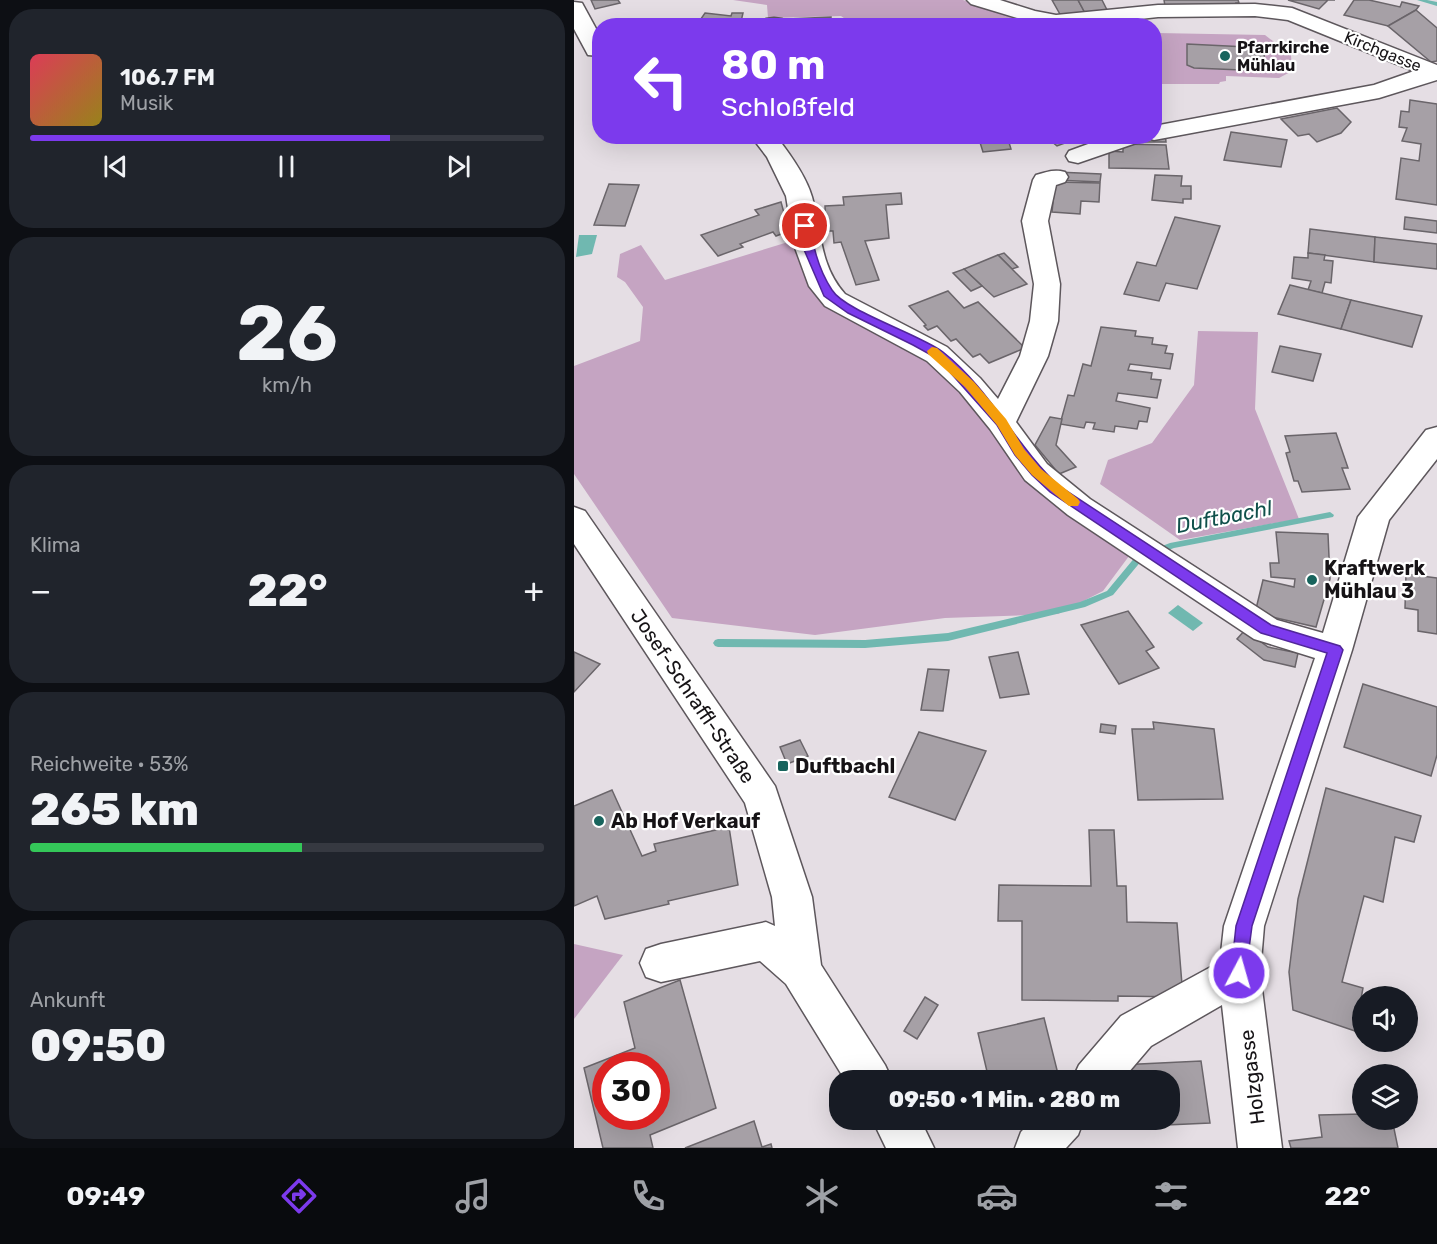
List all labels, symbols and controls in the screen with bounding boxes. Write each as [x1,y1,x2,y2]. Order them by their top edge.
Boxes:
street label: Kirchgasse [1341,27,1424,76]
place label: Pfarrkirche Mühlau [1237,38,1329,75]
text: 80 m [721,40,825,90]
icon: left [622,42,700,120]
marker: Pfarrkirche Mühlau [1218,49,1232,63]
text: 106.7 FM [120,64,215,91]
text: Musik [120,91,173,115]
text: Schloßfeld [721,91,855,123]
icon: previous [99,150,132,183]
icon: pause [270,150,303,183]
icon: next [442,150,475,183]
pin [779,200,830,251]
icon: arrive [788,209,821,242]
text: 26 [236,287,338,380]
text: km/h [262,373,312,397]
water label: Duftbachl [1174,495,1275,538]
text: Klima [30,533,81,557]
place label: Kraftwerk Mühlau 3 [1324,556,1425,603]
text: 22° [248,564,327,617]
text: − [30,571,51,610]
text: + [523,571,544,610]
marker: Kraftwerk Mühlau 3 [1305,573,1319,587]
street label: Josef-Schraffl-Straße [626,604,760,788]
text: Reichweite · 53% [30,752,188,776]
place label: Duftbachl [795,754,895,778]
marker: Duftbachl [776,759,790,773]
text: 265 km [30,783,199,836]
place label: Ab Hof Verkauf [611,809,760,833]
marker: Ab Hof Verkauf [592,814,606,828]
position arrow [1207,941,1271,1005]
map controls [1352,986,1418,1130]
button: sound [1352,986,1418,1052]
text: Ankunft [30,988,105,1012]
text: 09:50 [30,1019,167,1072]
street label: Holzgasse [1234,1028,1270,1126]
speed limit sign: 30 [592,1052,670,1130]
button: layers [1352,1064,1418,1130]
text: 09:50 · 1 Min. · 280 m [889,1086,1120,1113]
icon: directions [278,1175,320,1217]
icon: music [452,1175,494,1217]
icon: phone [627,1175,669,1217]
icon: climate [801,1175,843,1217]
icon: car [976,1175,1018,1217]
icon: filters [1150,1175,1192,1217]
text: 09:49 [66,1180,145,1212]
text: 22° [1324,1180,1371,1212]

